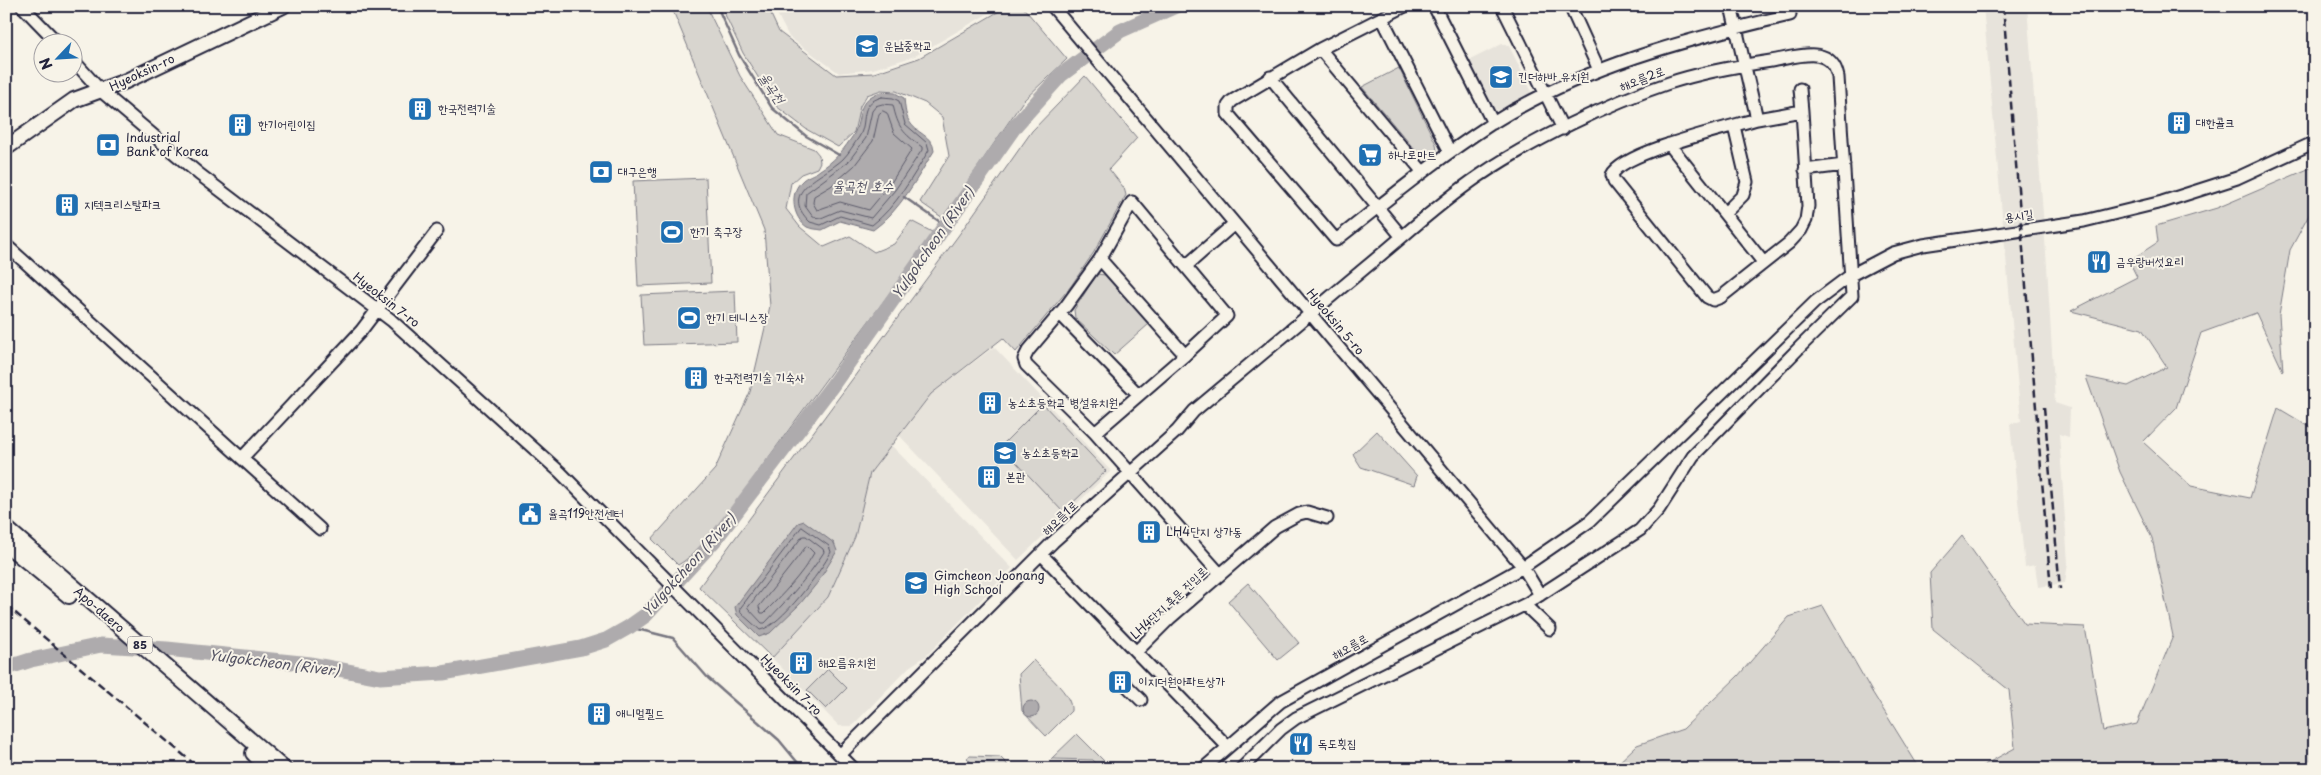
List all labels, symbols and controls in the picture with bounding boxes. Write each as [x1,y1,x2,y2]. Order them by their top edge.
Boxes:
north arrow [32,32,82,82]
school or university icon: 운남중학교 [854,33,880,59]
place label: 운남중학교 [884,36,932,54]
street label: Hyeoksin-ro [106,49,178,95]
text: N [34,54,58,73]
street label: 해오름2로 [1616,61,1667,95]
school or university icon: 킨더하바 유치원 [1488,64,1514,90]
place label: 킨더하바 유치원 [1518,67,1590,85]
water label: 율곡천 [754,68,792,109]
building icon: 한국전력기술 [407,96,433,122]
place label: 한국전력기술 [438,99,496,117]
building icon: 대한콜크 [2166,110,2192,136]
building icon: 한기어린이집 [227,112,253,138]
place label: 대한콜크 [2196,113,2235,131]
place label: 한기어린이집 [258,115,316,133]
place label: Industrial Bank of Korea [126,128,209,160]
bank icon: Industrial Bank of Korea [95,132,121,158]
supermarket icon: 하나로마트 [1357,142,1383,168]
place label: 하나로마트 [1388,145,1436,163]
bank icon: 대구은행 [588,159,614,185]
place label: 대구은행 [618,162,657,180]
water label: 율곡천 호수 [833,175,894,196]
water label: Yulgokcheon (River) [886,182,980,303]
building icon: 지텍크리스탈파크 [54,192,80,218]
place label: 지텍크리스탈파크 [84,195,161,213]
street label: 용시길 [2003,204,2035,226]
sports icon: 한기 축구장 [659,219,685,245]
place label: 한기 축구장 [690,222,743,240]
restaurant icon: 금우랑버섯요리 [2086,249,2112,275]
place label: 금우랑버섯요리 [2116,252,2184,270]
street label: Hyeoksin 7-ro [349,267,424,331]
street label: Hyeoksin 5-ro [1303,284,1369,359]
sports icon: 한기 테니스장 [676,305,702,331]
place label: 한기 테니스장 [706,308,768,326]
building icon: 한국전력기술 기숙사 [683,365,709,391]
place label: 한국전력기술 기숙사 [714,368,805,386]
building icon: 농소초등학교 병설유치원 [977,390,1003,416]
place label: 농소초등학교 병설유치원 [1008,393,1118,411]
school or university icon: 농소초등학교 [992,440,1018,466]
place label: 농소초등학교 [1022,443,1080,461]
building icon: 본관 [976,464,1002,490]
place label: 본관 [1006,467,1026,485]
street label: 해오름1로 [1037,496,1082,539]
public building icon: 율곡119안전센터 [517,501,543,527]
place label: 율곡119안전센터 [548,504,624,522]
water label: Yulgokcheon (River) [637,508,741,621]
building icon: LH4단지 상가동 [1136,519,1162,545]
place label: LH4단지 상가동 [1166,522,1242,540]
street label: LH4단지 후문 진입로 [1126,562,1211,643]
place label: Gimcheon Joonang High School [934,566,1045,598]
school or university icon: Gimcheon Joonang High School [903,570,929,596]
street label: Apo-daero [70,582,129,637]
street label: 해오름로 [1328,629,1371,663]
road number: 85 [128,636,152,654]
water label: Yulgokcheon (River) [208,644,342,681]
street label: Hyeoksin 7-ro [757,650,827,719]
building icon: 해오름유치원 [788,650,814,676]
place label: 해오름유치원 [818,653,876,671]
building icon: 이지더원아파트상가 [1107,669,1133,695]
place label: 이지더원아파트상가 [1138,672,1225,690]
building icon: 애니멀필드 [586,701,612,727]
place label: 애니멀필드 [616,704,664,722]
restaurant icon: 독도횟집 [1288,731,1314,757]
place label: 독도횟집 [1318,734,1357,752]

